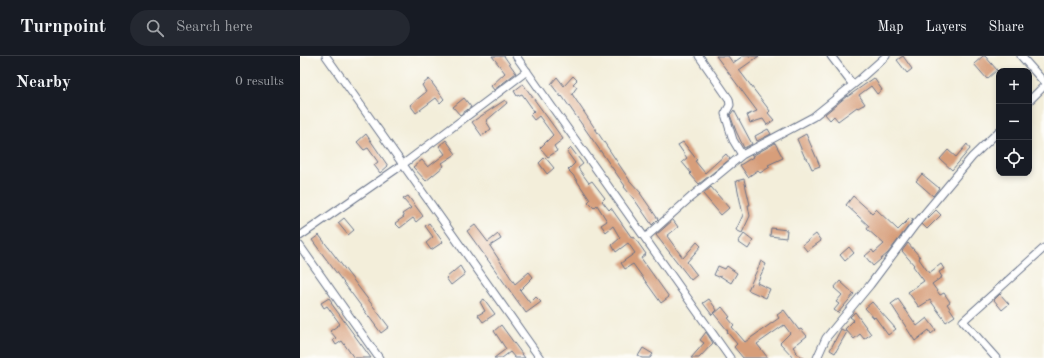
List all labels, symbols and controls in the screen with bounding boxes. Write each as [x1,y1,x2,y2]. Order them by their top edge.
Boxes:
search box [130,10,410,46]
icon: search [144,17,166,39]
text: Turnpoint [20,18,106,37]
text: Search here [176,20,253,35]
text: Map [878,20,904,34]
text: Layers [926,20,967,34]
text: Share [989,20,1024,34]
map controls [996,68,1032,176]
button: + [996,68,1032,104]
text: Nearby [16,74,71,91]
text: 0 results [235,75,284,88]
button: − [996,104,1032,140]
button: locate [996,140,1032,176]

